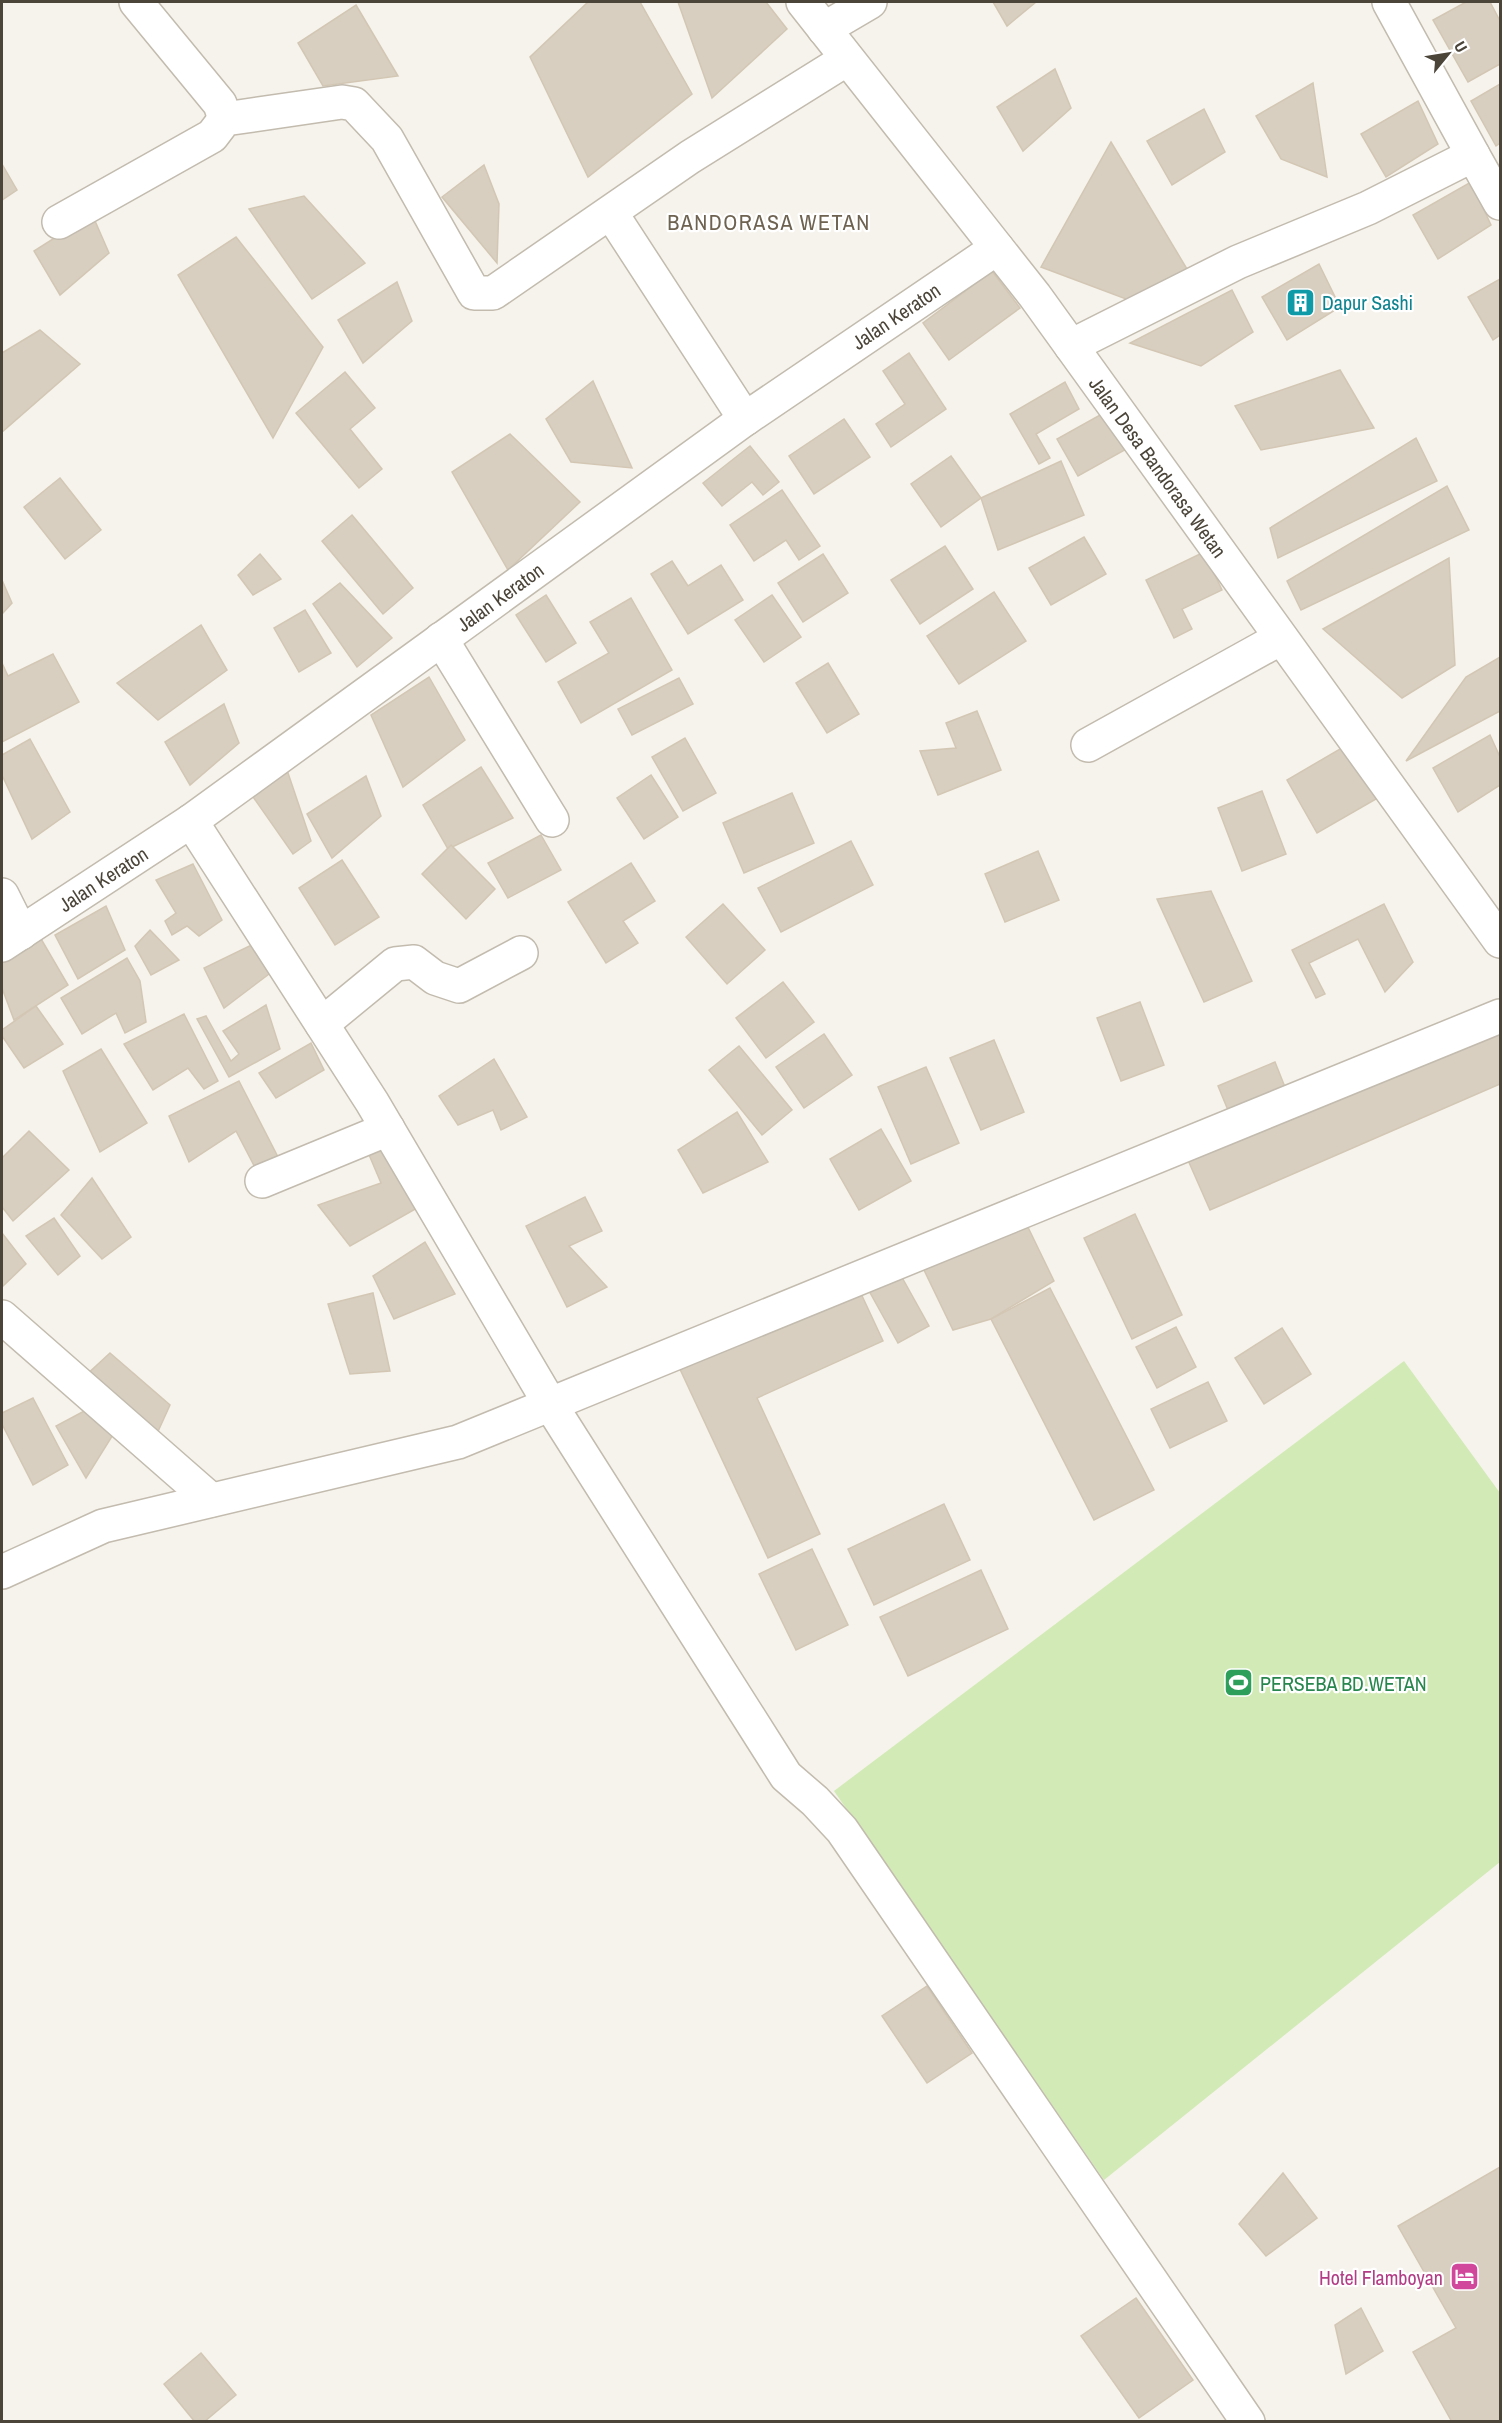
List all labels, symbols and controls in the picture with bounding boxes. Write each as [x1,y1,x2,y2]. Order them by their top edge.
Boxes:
north arrow [1418,24,1478,84]
text: U [1449,37,1473,56]
district label: BANDORASA WETAN [667,207,871,237]
street label: Jalan Keraton [847,277,945,355]
building icon: Dapur Sashi [1285,286,1317,318]
place label: Dapur Sashi [1322,289,1413,316]
street label: Jalan Desa Bandorasa Wetan [1083,371,1233,563]
street label: Jalan Keraton [451,556,549,638]
street label: Jalan Keraton [53,840,153,918]
sports icon: PERSEBA BD.WETAN [1223,1667,1255,1699]
place label: PERSEBA BD.WETAN [1260,1670,1427,1697]
hotel icon: Hotel Flamboyan [1448,2261,1480,2293]
place label: Hotel Flamboyan [1319,2264,1443,2291]

